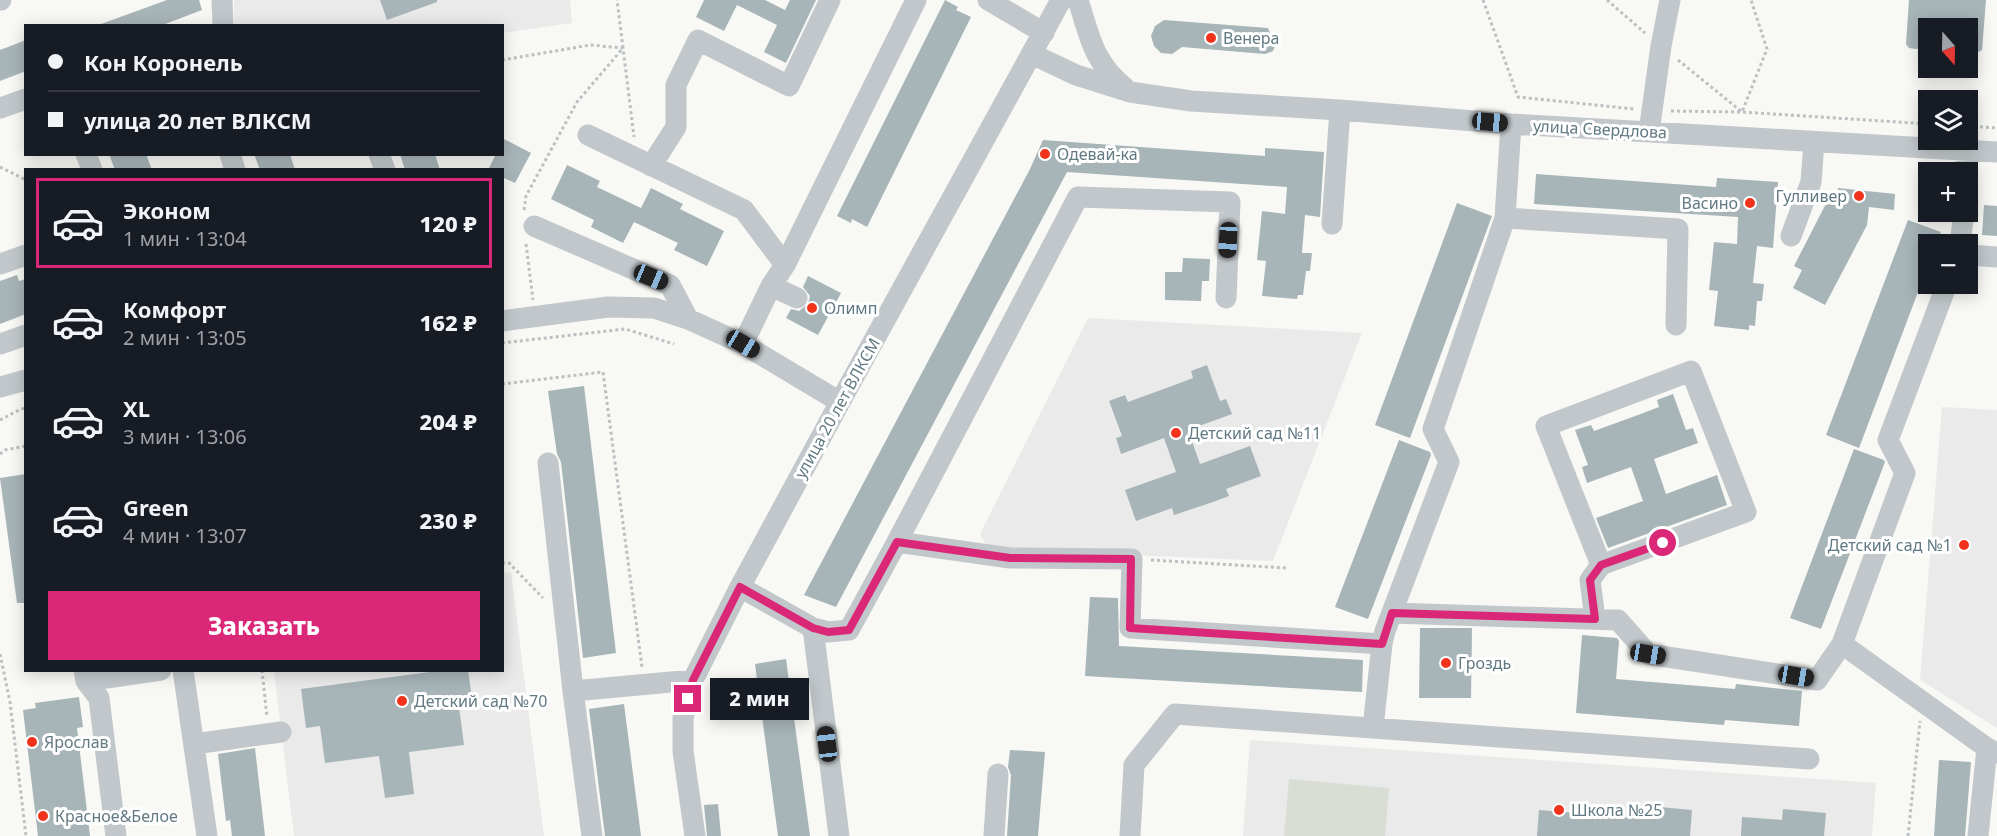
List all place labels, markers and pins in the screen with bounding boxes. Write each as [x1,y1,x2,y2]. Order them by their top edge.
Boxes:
place label: Венера [1223,27,1279,49]
marker: Венера [1204,31,1218,45]
place label: Одевай-ка [1057,143,1138,165]
marker: Одевай-ка [1038,147,1052,161]
place label: Гулливер [1776,185,1847,207]
marker: Гулливер [1852,189,1866,203]
place label: Васино [1682,192,1738,214]
marker: Васино [1743,196,1757,210]
place label: Олимп [824,297,877,319]
marker: Олимп [805,301,819,315]
place label: Детский сад №11 [1188,422,1321,444]
marker: Детский сад №11 [1169,426,1183,440]
place label: Детский сад №1 [1828,534,1952,556]
marker: Детский сад №1 [1957,538,1971,552]
place label: Гроздь [1458,652,1511,674]
marker: Гроздь [1439,656,1453,670]
place label: Детский сад №70 [414,690,547,712]
marker: Детский сад №70 [395,694,409,708]
place label: Ярослав [44,731,109,753]
marker: Ярослав [25,735,39,749]
place label: Школа №25 [1571,799,1662,821]
marker: Школа №25 [1552,803,1566,817]
place label: Красное&Белое [55,805,178,827]
marker: Красное&Белое [36,809,50,823]

